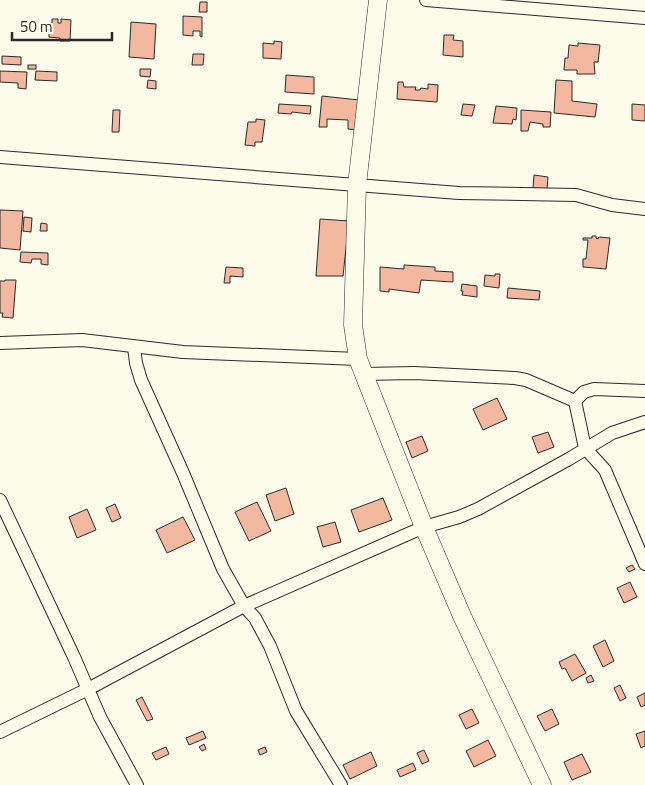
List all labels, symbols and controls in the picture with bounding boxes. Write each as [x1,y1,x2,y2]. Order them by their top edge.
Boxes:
scale bar [12,10,112,42]
text: 50 m [20,15,53,38]

